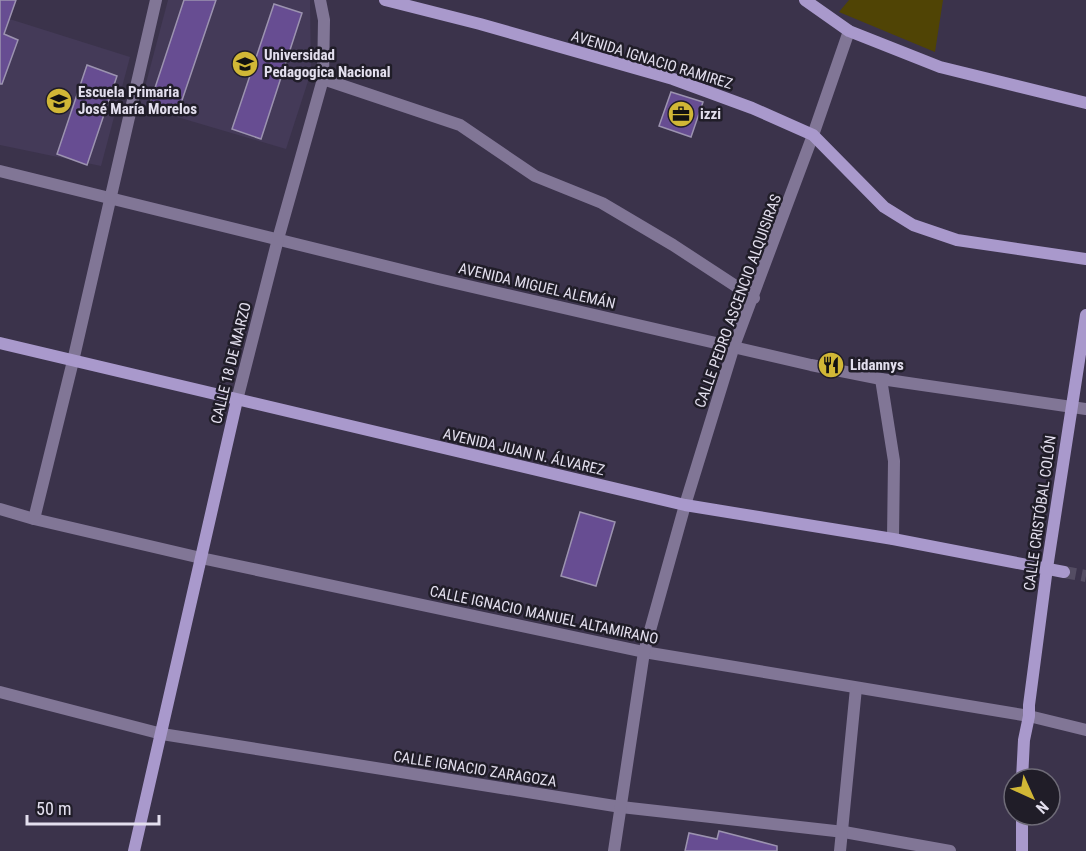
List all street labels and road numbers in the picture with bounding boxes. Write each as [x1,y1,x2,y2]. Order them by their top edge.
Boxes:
street label: AVENIDA IGNACIO RAMIREZ [569,27,735,93]
street label: CALLE PEDRO ASCENCIO ALQUISIRAS [691,192,785,410]
street label: AVENIDA MIGUEL ALEMÁN [457,259,617,313]
street label: CALLE 18 DE MARZO [207,300,255,426]
street label: AVENIDA JUAN N. ÁLVAREZ [441,425,607,479]
street label: CALLE CRISTÓBAL COLÓN [1020,434,1060,592]
street label: CALLE IGNACIO MANUEL ALTAMIRANO [428,582,660,648]
street label: CALLE IGNACIO ZARAGOZA [392,747,558,791]

